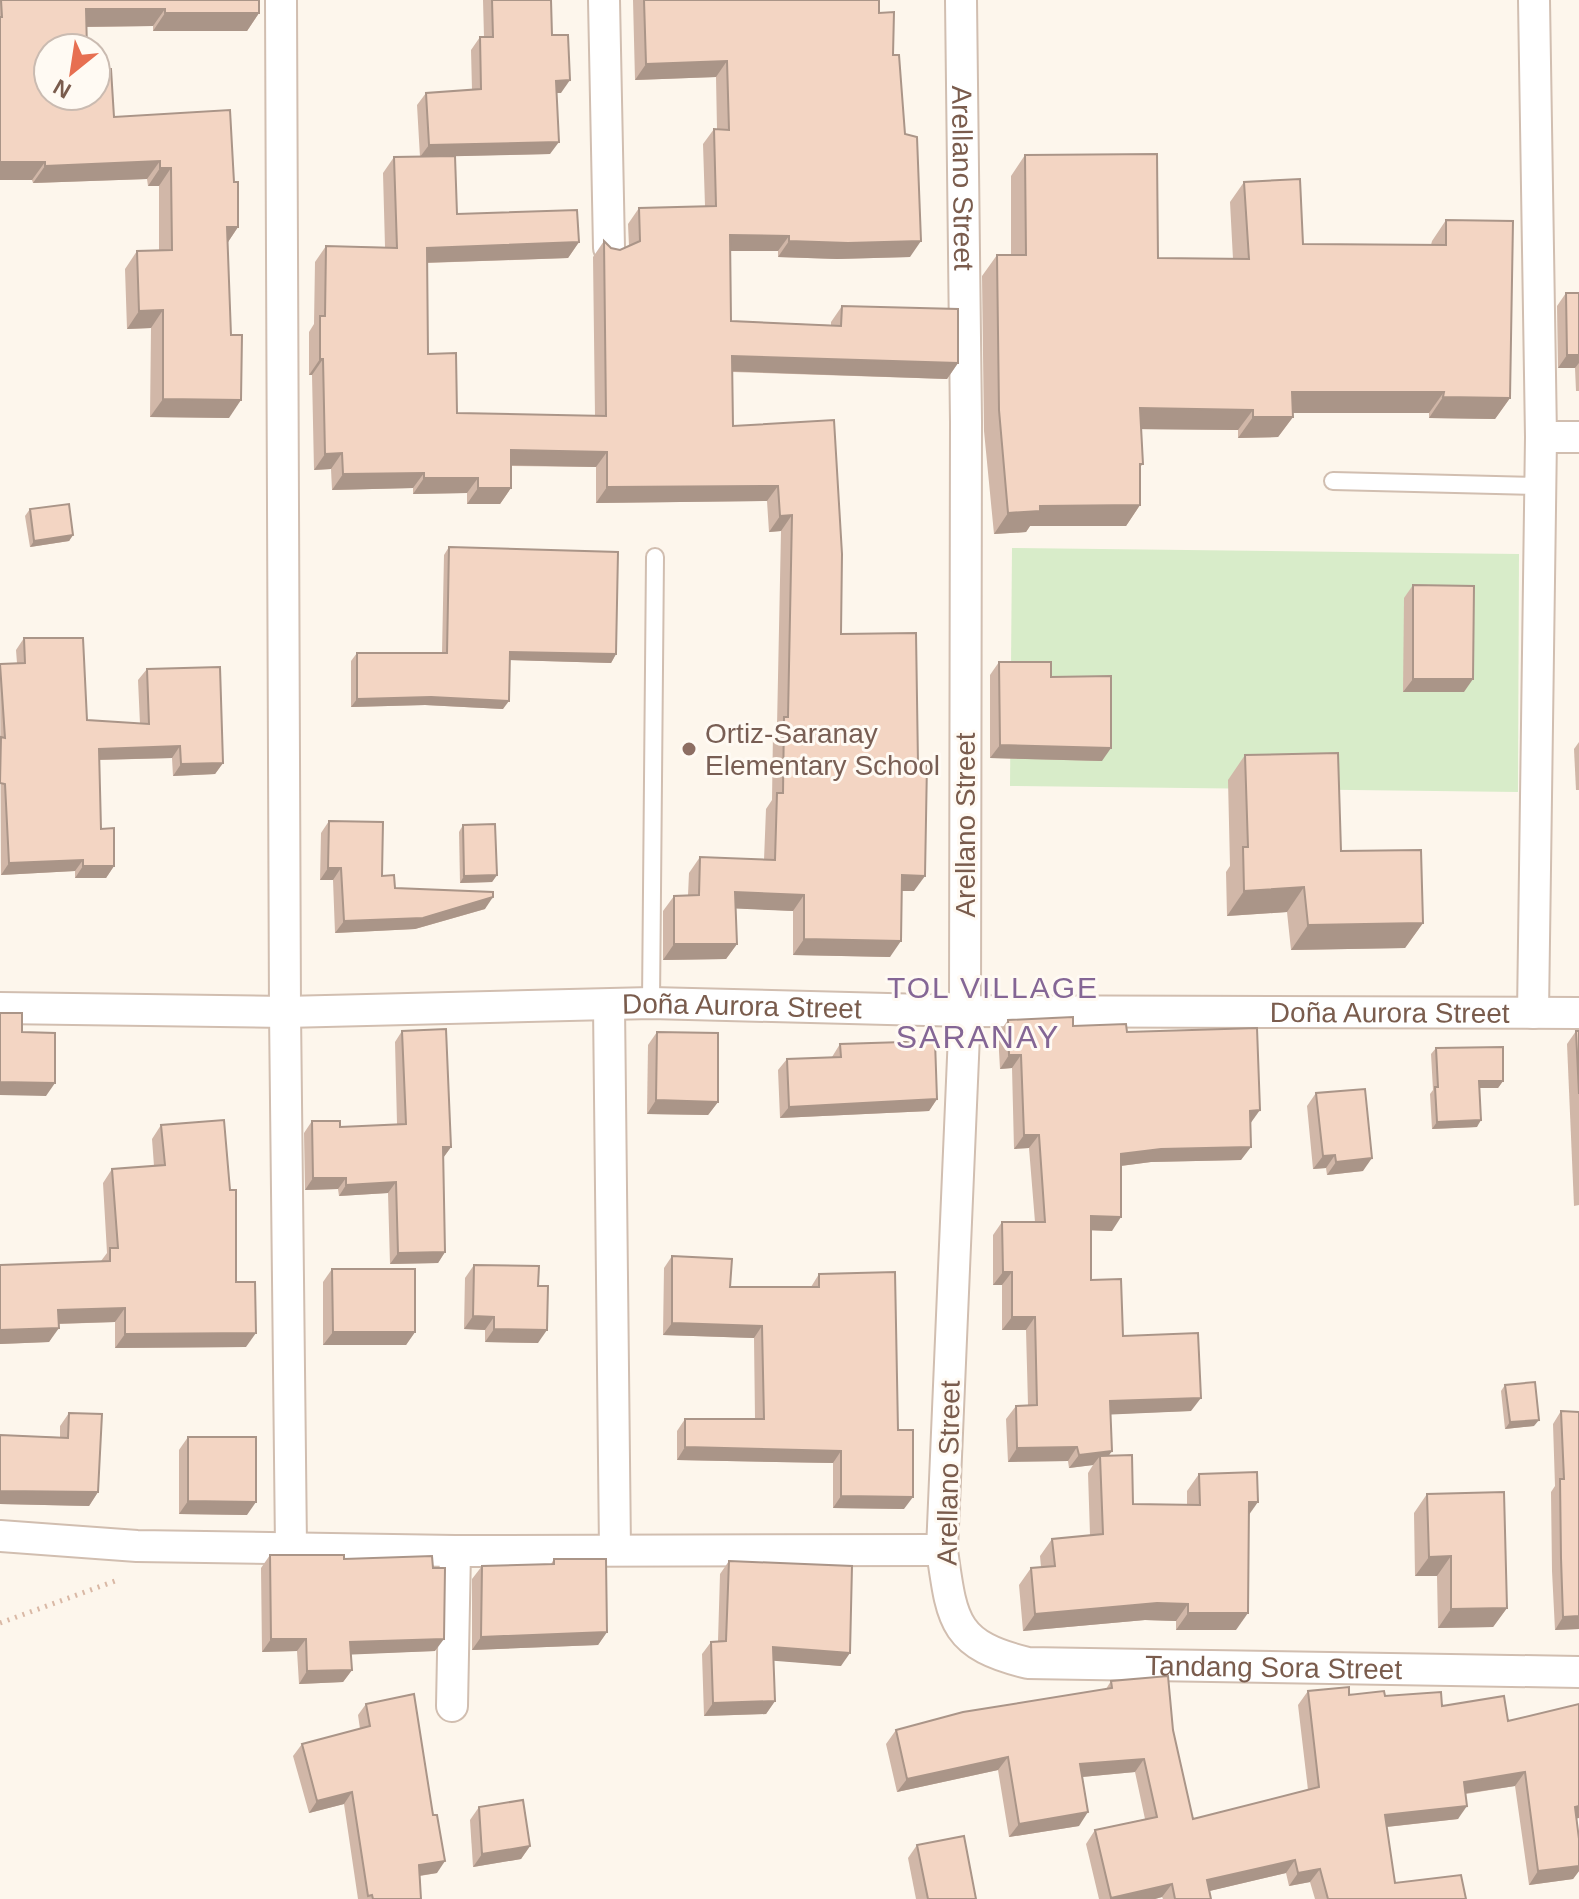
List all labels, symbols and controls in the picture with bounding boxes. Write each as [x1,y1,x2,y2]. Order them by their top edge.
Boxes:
north arrow [32,32,112,112]
text: N [49,74,75,104]
street label: Arellano Street [946,85,979,271]
place label: Ortiz-Saranay Elementary School [705,718,940,781]
street label: Arellano Street [950,732,981,918]
marker: Ortiz-Saranay Elementary School [680,740,698,758]
district label: TOL VILLAGE [887,971,1099,1004]
street label: Doña Aurora Street [622,988,862,1024]
street label: Doña Aurora Street [1270,997,1510,1029]
district label: SARANAY [896,1019,1060,1055]
street label: Arellano Street [931,1380,966,1566]
street label: Tandang Sora Street [1145,1650,1403,1685]

